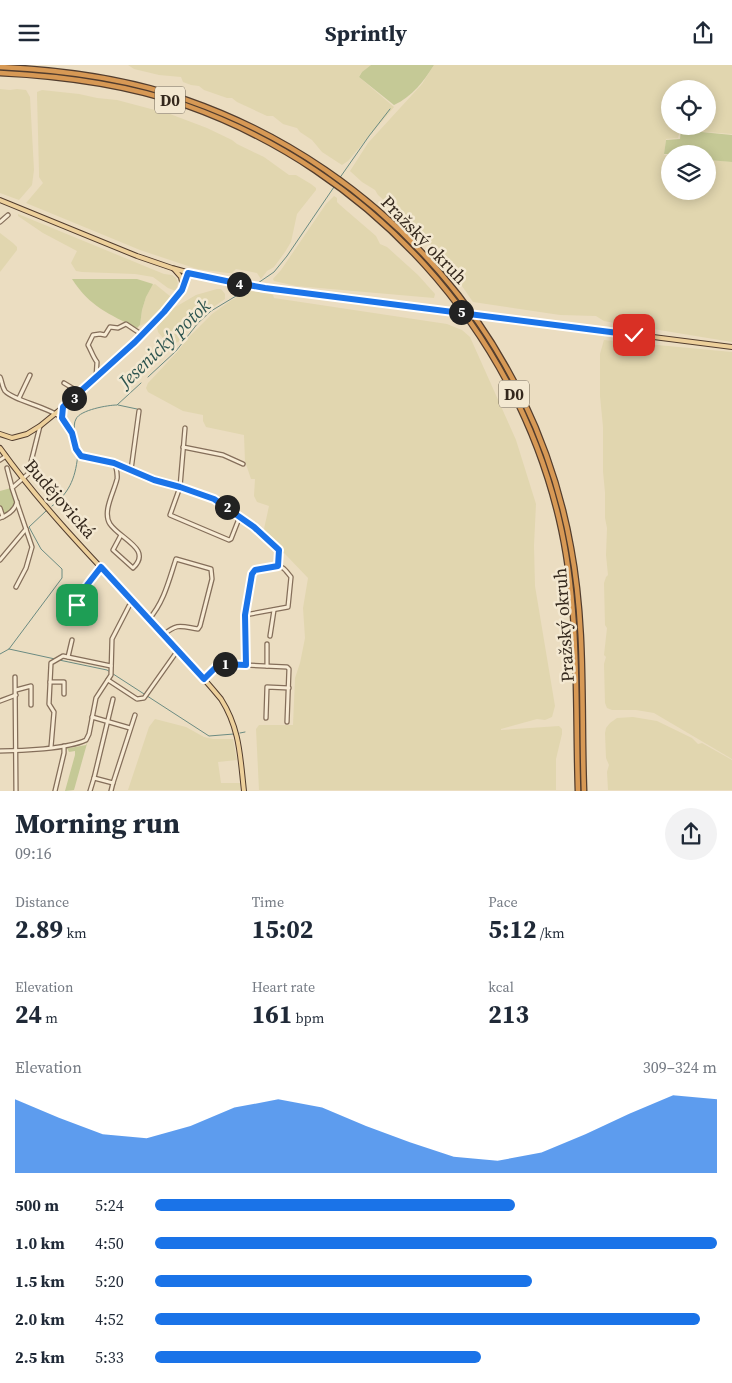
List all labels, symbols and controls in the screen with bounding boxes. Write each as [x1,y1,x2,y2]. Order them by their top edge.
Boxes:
text: Sprintly [325,18,407,48]
icon: menu [15,19,43,47]
icon: share [689,19,717,47]
map controls [661,80,716,200]
button: locate [661,80,716,135]
road number: D0 [155,87,185,113]
button: layers [661,145,716,200]
street label: Pražský okruh [376,190,473,290]
pin: 4 [226,271,252,297]
text: 4 [236,274,243,294]
water label: Jesenický potok [110,293,216,395]
pin: 5 [448,299,474,325]
text: 5 [458,302,465,322]
pin [613,314,655,356]
icon: check [620,321,648,349]
road number: D0 [499,381,529,407]
pin: 3 [62,385,86,411]
text: 3 [71,388,78,408]
street label: Budějovická [19,454,102,544]
pin: 2 [214,495,240,519]
text: 2 [224,497,231,517]
street label: Pražský okruh [547,567,580,683]
pin [56,584,98,626]
icon: arrive [63,591,91,619]
pin: 1 [212,651,238,677]
text: 1 [222,654,229,674]
text: Morning run [15,804,180,842]
button: share [665,808,717,860]
text: 09:16 [15,842,52,864]
text: Distance [15,892,69,912]
text: Time [252,892,284,912]
text: Pace [488,892,518,912]
text: 2.89 [15,912,63,946]
text: 15:02 [252,912,313,946]
text: 5:12 [488,912,536,946]
text: km [63,923,87,943]
text: /km [536,923,565,943]
text: Elevation [15,977,73,997]
text: Heart rate [252,977,315,997]
text: kcal [488,977,514,997]
text: 24 [15,997,42,1031]
text: 161 [252,997,292,1031]
text: 213 [488,997,529,1031]
text: m [42,1008,58,1028]
text: bpm [292,1008,324,1028]
text: Elevation [15,1056,82,1078]
text: 309–324 m [643,1056,717,1078]
text: 500 m [15,1194,59,1216]
text: 5:24 [95,1194,124,1216]
text: 1.0 km [15,1232,65,1254]
text: 4:50 [95,1232,124,1254]
text: 1.5 km [15,1270,65,1292]
text: 5:20 [95,1270,124,1292]
text: 2.0 km [15,1308,65,1330]
text: 4:52 [95,1308,124,1330]
text: 2.5 km [15,1346,65,1368]
text: 5:33 [95,1346,124,1368]

